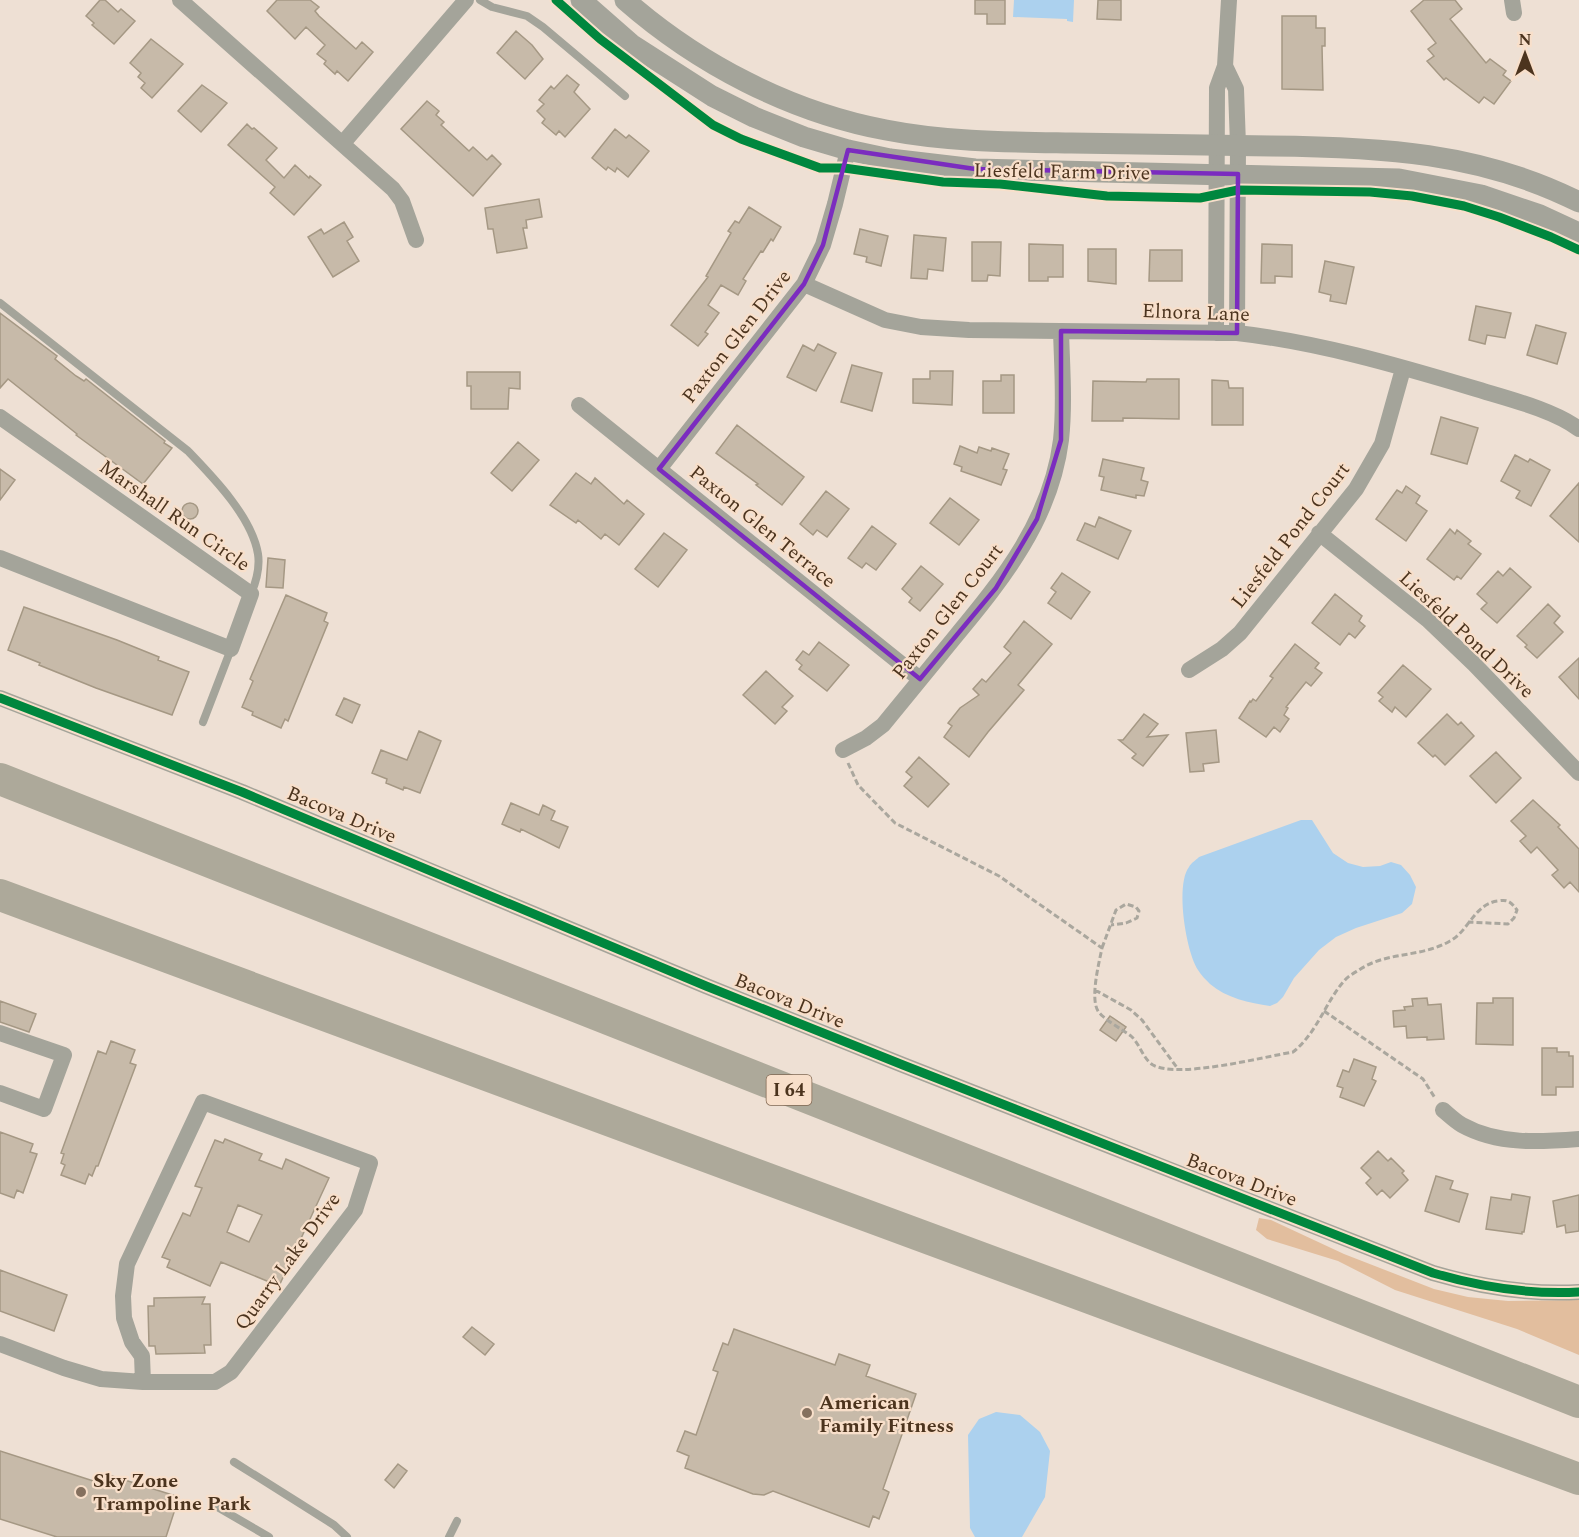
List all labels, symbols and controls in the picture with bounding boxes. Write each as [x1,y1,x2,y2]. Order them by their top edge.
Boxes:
north arrow [1495,24,1555,84]
text: N [1518,28,1532,52]
street label: Liesfeld Farm Drive [973,155,1151,189]
street label: Paxton Glen Drive [675,263,799,410]
street label: Elnora Lane [1141,296,1250,330]
street label: Marshall Run Circle [93,452,256,579]
street label: Liesfeld Pond Court [1224,456,1358,615]
street label: Paxton Glen Terrace [682,458,842,595]
street label: Paxton Glen Court [885,537,1011,686]
street label: Liesfeld Pond Drive [1392,564,1541,706]
street label: Bacova Drive [282,778,401,852]
street label: Bacova Drive [730,965,849,1037]
road number: I 64 [766,1075,812,1105]
street label: Bacova Drive [1182,1145,1301,1215]
street label: Quarry Lake Drive [227,1186,348,1337]
place label: American Family Fitness [819,1388,954,1441]
marker: American Family Fitness [800,1406,814,1420]
place label: Sky Zone Trampoline Park [93,1466,251,1519]
marker: Sky Zone Trampoline Park [74,1485,88,1499]

